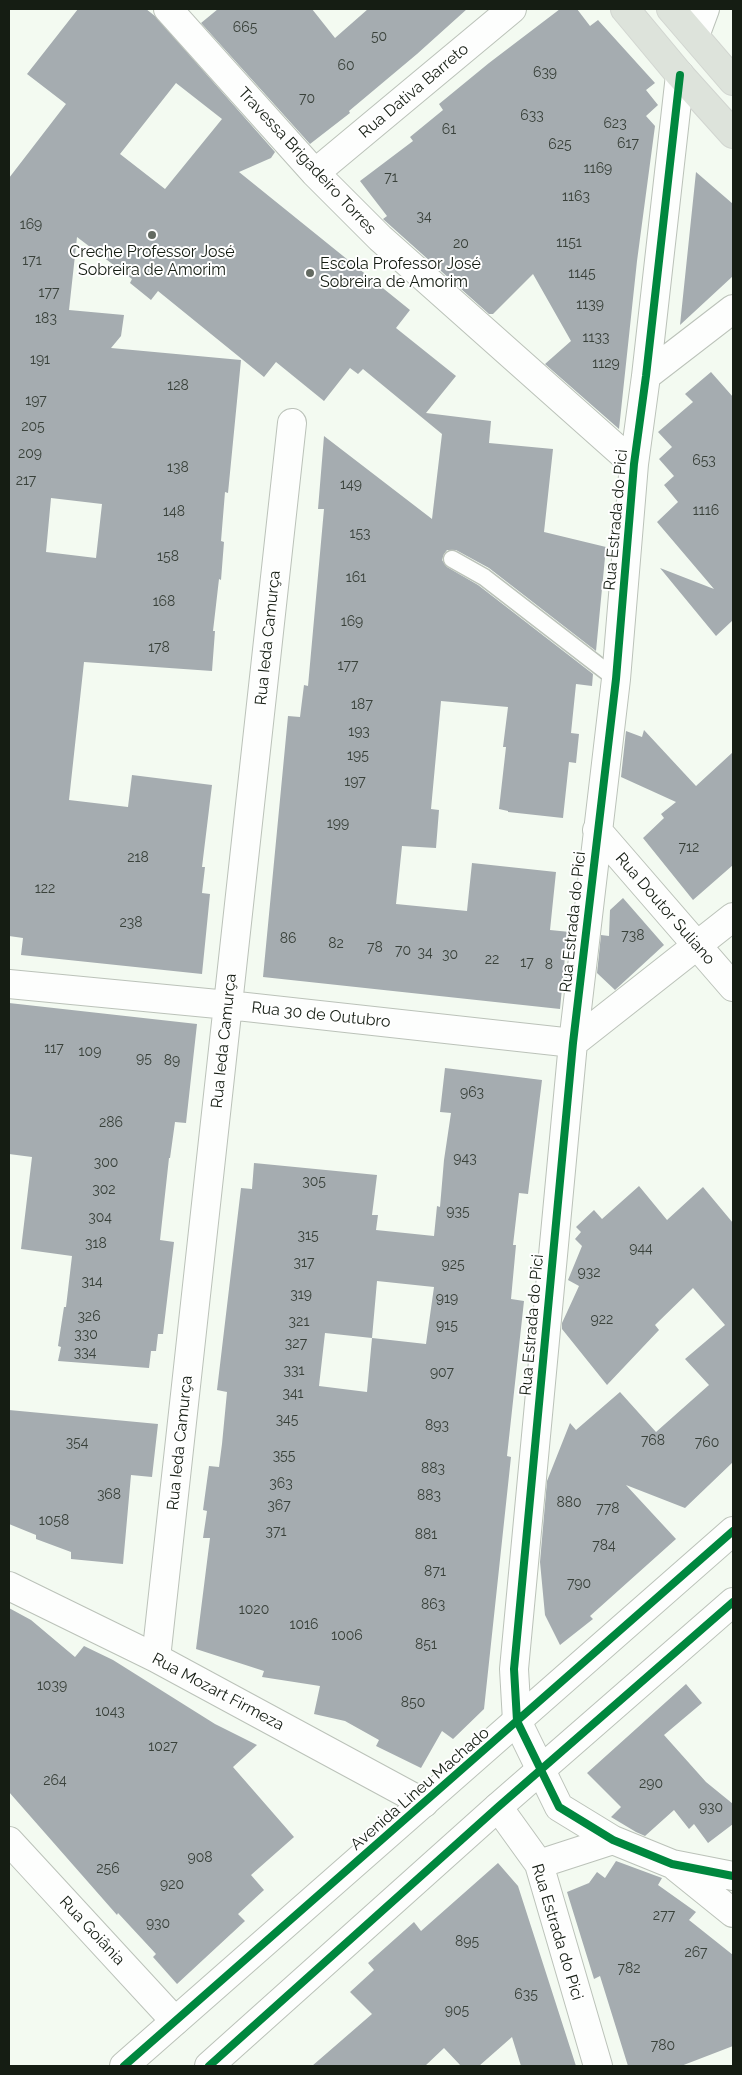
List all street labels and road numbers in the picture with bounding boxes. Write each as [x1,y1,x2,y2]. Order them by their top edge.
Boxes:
street label: Rua Dativa Barreto [355,40,473,142]
street label: Travessa Brigadeiro Torres [234,84,380,238]
street label: Rua Estrada do Pici [600,449,632,591]
street label: Rua Ieda Camurça [251,570,285,706]
street label: Rua Doutor Suliano [611,849,719,969]
street label: Rua Estrada do Pici [556,851,590,993]
street label: Rua Ieda Camurça [207,973,241,1109]
street label: Rua 30 de Outubro [251,998,391,1032]
street label: Rua Estrada do Pici [516,1254,548,1396]
street label: Rua Ieda Camurça [163,1375,197,1511]
street label: Rua Mozart Firmeza [149,1649,287,1735]
street label: Avenida Lineu Machado [347,1724,493,1854]
street label: Rua Estrada do Pici [527,1861,587,2003]
street label: Rua Goiânia [55,1893,129,1969]

